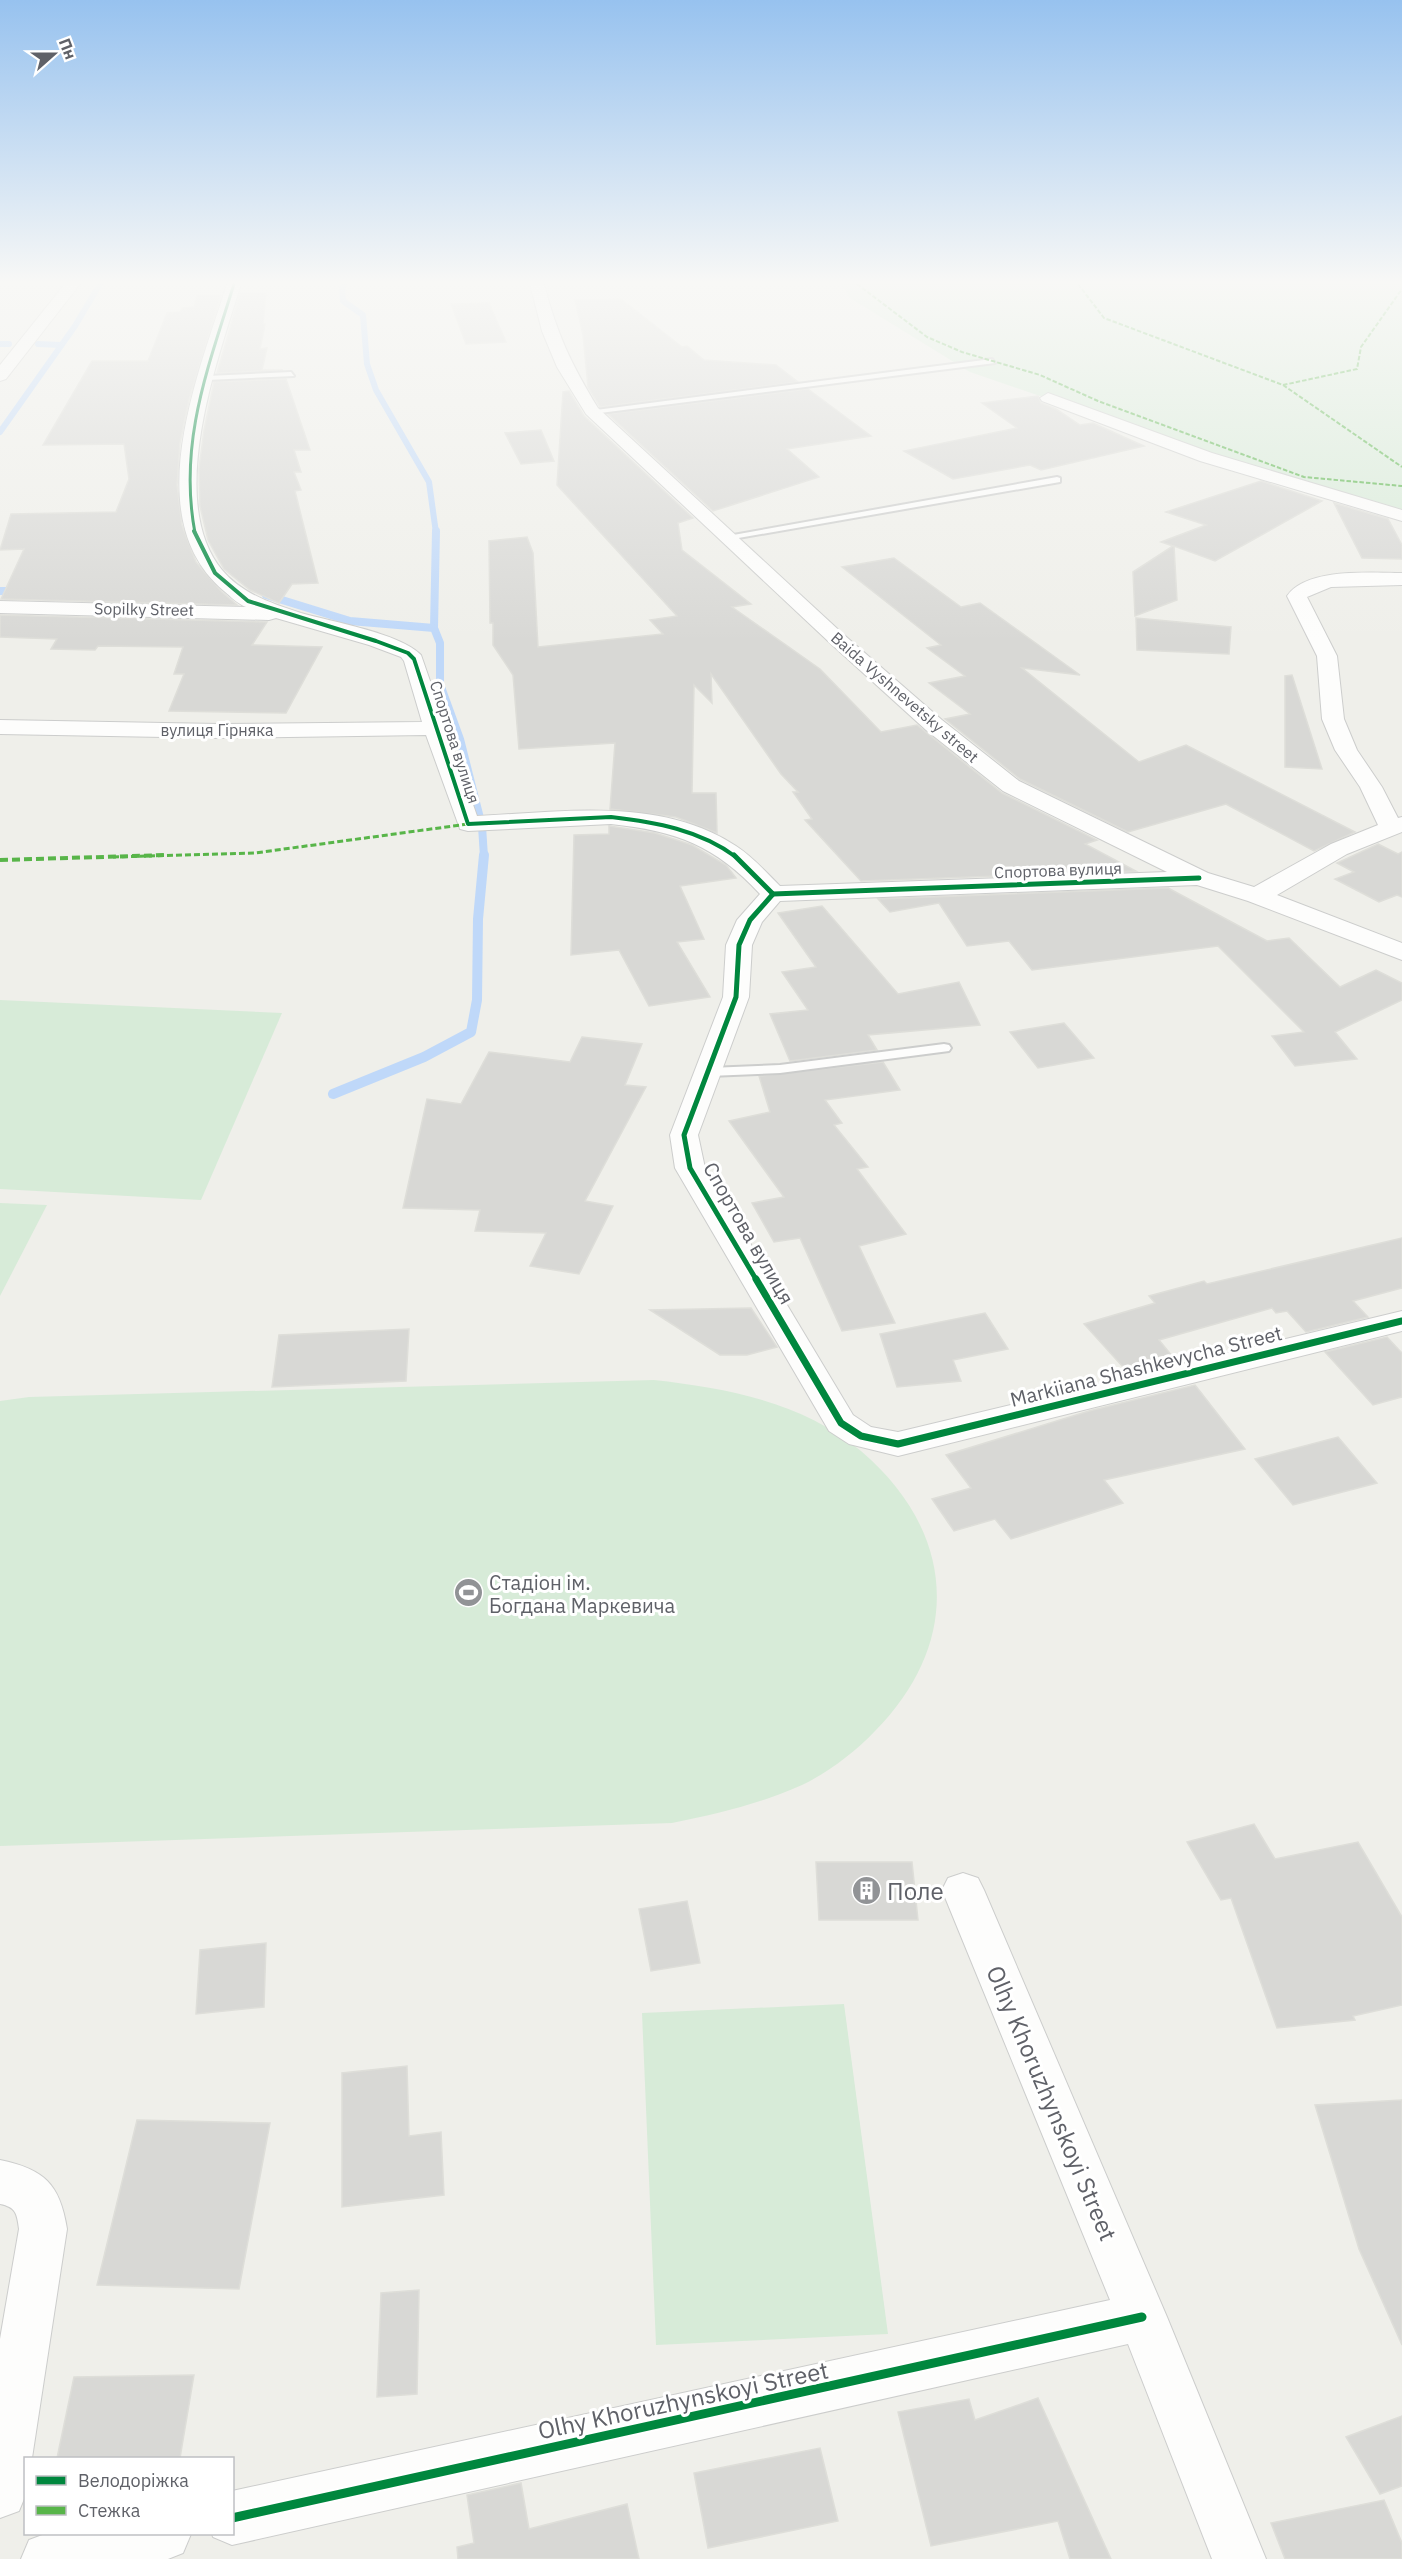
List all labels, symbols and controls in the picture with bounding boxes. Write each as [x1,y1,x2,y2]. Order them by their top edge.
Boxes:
north arrow [24,24,84,84]
text: Пн [55,35,81,62]
street label: Sopilky Street [94,598,194,620]
street label: Baida Vyshnevetsky street [827,627,983,767]
street label: Спортова вулиця [426,678,484,806]
street label: вулиця Гірняка [161,720,274,740]
street label: Спортова вулиця [994,858,1122,882]
street label: Спортова вулиця [697,1157,801,1309]
street label: Markiiana Shashkevycha Street [1007,1319,1285,1413]
place label: Стадіон ім. Богдана Маркевича [489,1569,676,1619]
sports icon: Стадіон ім. Богдана Маркевича [452,1577,484,1609]
building icon: Поле [850,1875,882,1907]
place label: Поле [887,1875,944,1907]
street label: Olhy Khoruzhynskoyi Street [979,1960,1125,2246]
street label: Olhy Khoruzhynskoyi Street [535,2354,831,2446]
legend [24,2457,234,2535]
text: Велодоріжка [78,2469,189,2492]
text: Стежка [78,2499,141,2522]

